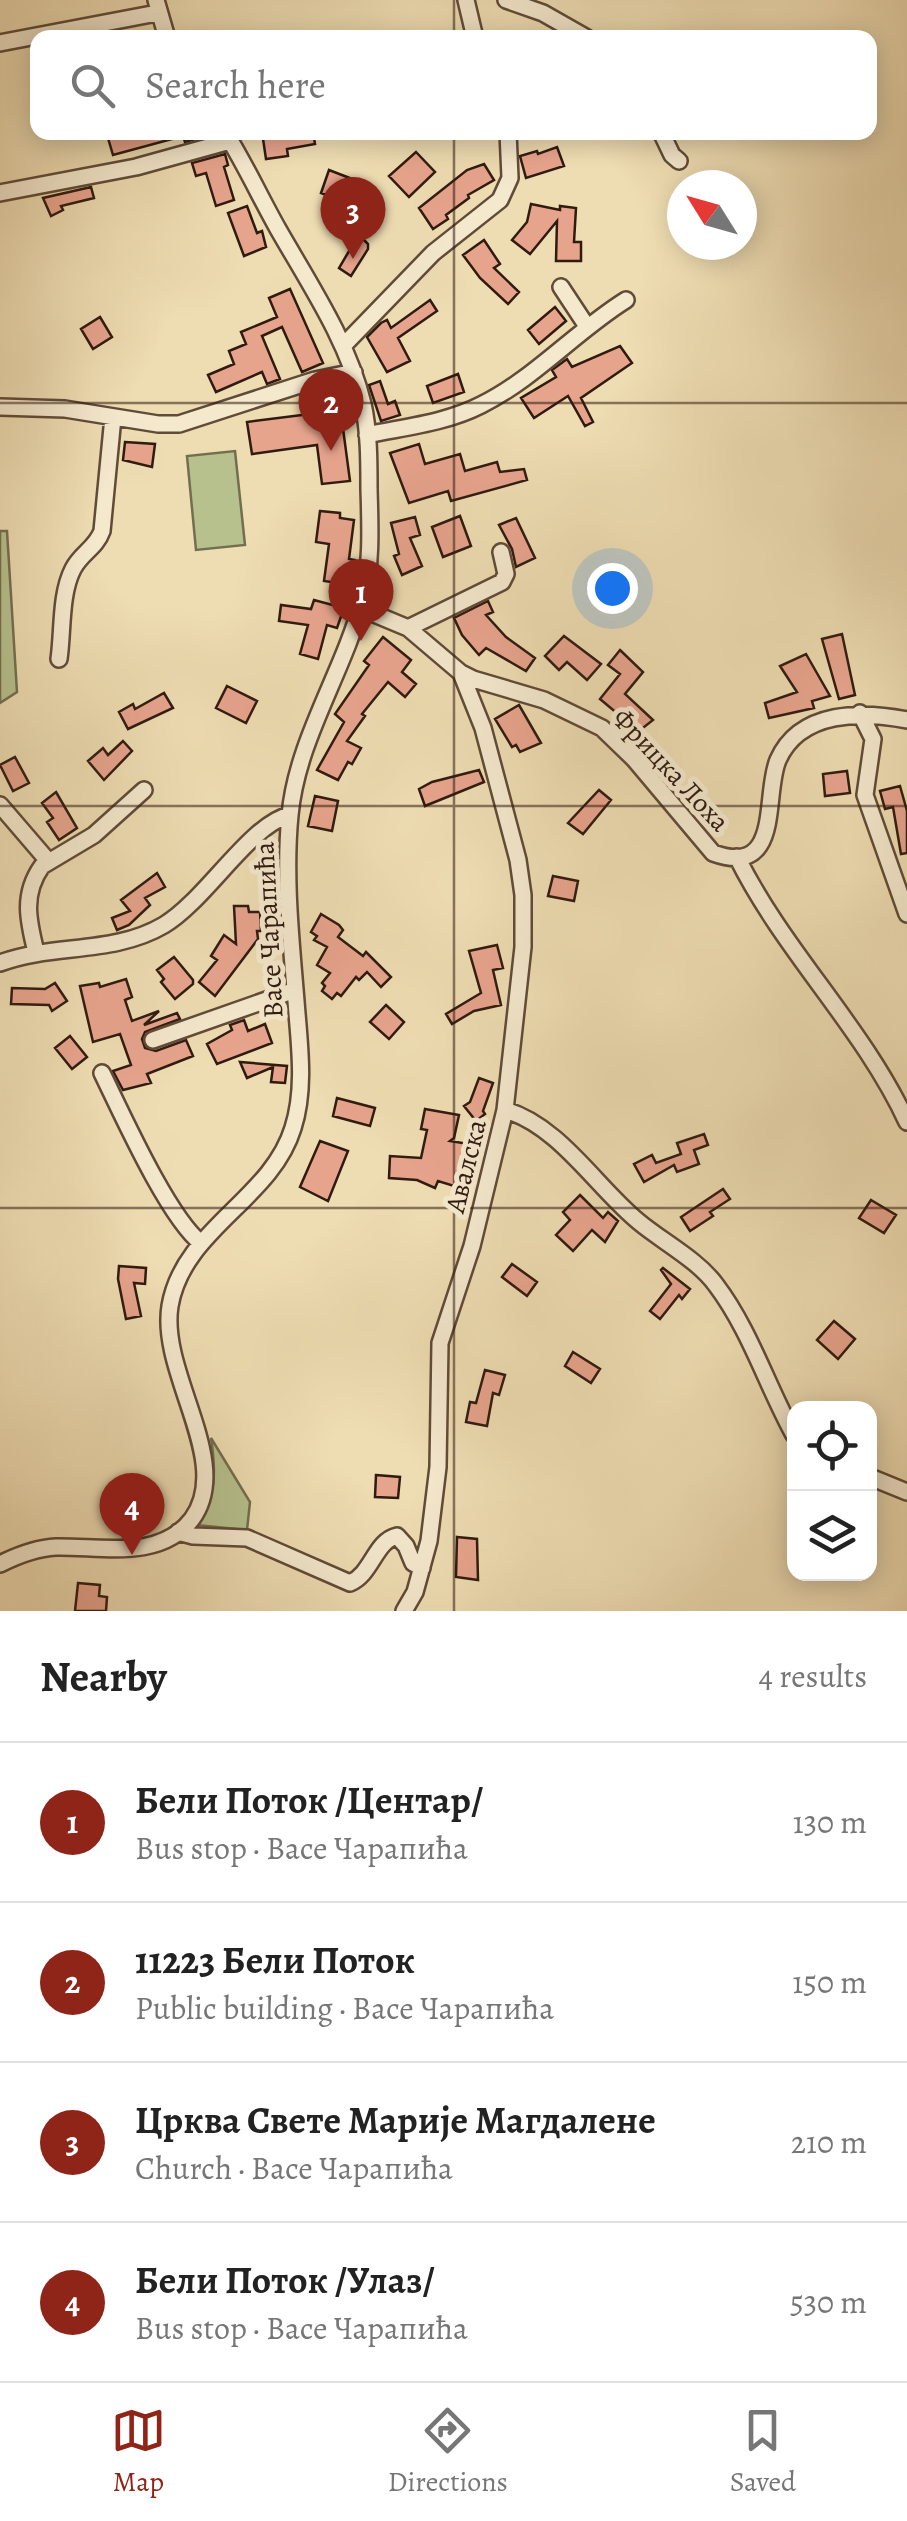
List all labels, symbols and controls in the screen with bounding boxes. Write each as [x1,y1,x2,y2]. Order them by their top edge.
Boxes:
search box [30,30,877,140]
icon: search [65,58,120,113]
text: Search here [145,59,326,111]
north arrow [667,170,757,260]
pin: 3 [320,176,386,259]
pin: 2 [298,368,364,451]
pin: 1 [328,558,394,641]
your location [587,563,638,614]
street label: Фрицка Лоха [604,700,738,840]
street label: Васе Чарапића [245,841,293,1019]
street label: Авалска [436,1115,496,1218]
map controls [787,1401,877,1581]
button: locate [787,1401,877,1491]
pin: 4 [100,1472,164,1555]
button: layers [787,1491,877,1581]
text: Nearby [40,1648,167,1705]
text: 4 results [758,1654,867,1698]
text: Бели Поток /Центар/ [135,1774,483,1826]
text: 1 [67,1800,78,1844]
text: 130 m [793,1800,867,1844]
text: Bus stop · Васе Чарапића [135,1826,468,1870]
text: 11223 Бели Поток [135,1934,415,1986]
text: 2 [65,1960,80,2004]
text: 150 m [792,1960,867,2004]
text: Public building · Васе Чарапића [135,1986,554,2030]
text: Црква Свете Марије Магдалене [135,2094,656,2146]
text: 3 [66,2120,79,2164]
text: 210 m [791,2120,867,2164]
text: Church · Васе Чарапића [135,2146,453,2190]
text: Бели Поток /Улаз/ [135,2254,435,2306]
text: 4 [65,2280,80,2324]
text: 530 m [790,2280,867,2324]
text: Bus stop · Васе Чарапића [135,2306,468,2350]
tab: Map [111,2403,166,2501]
tab: Directions [388,2403,508,2501]
tab: Saved [730,2403,796,2501]

